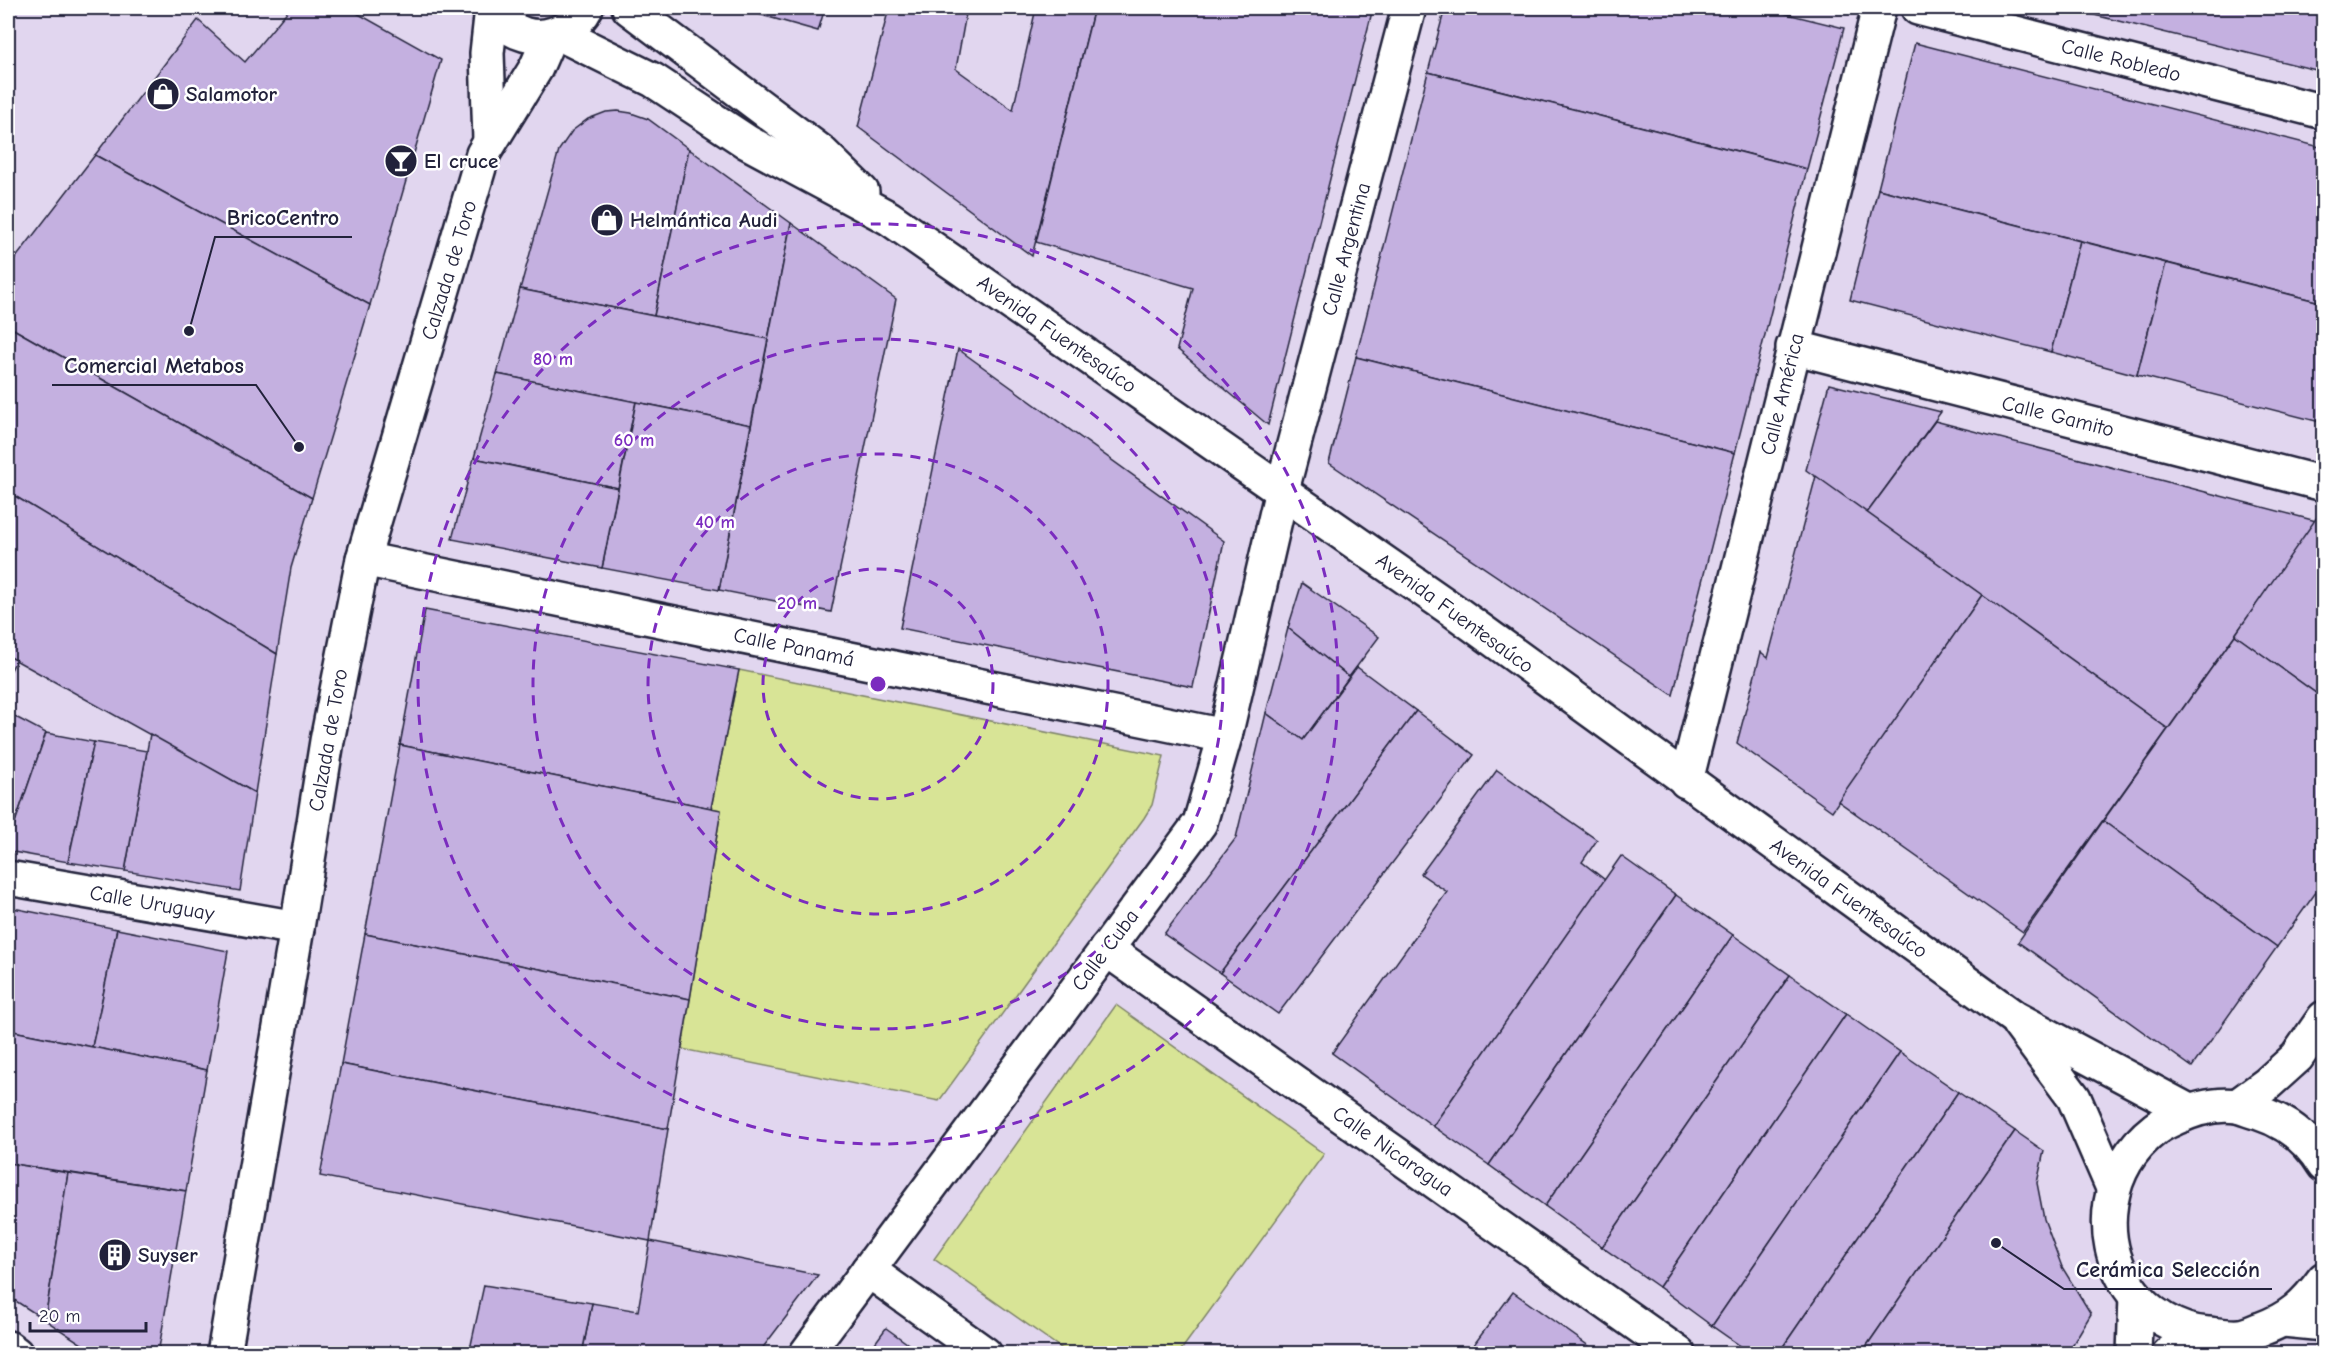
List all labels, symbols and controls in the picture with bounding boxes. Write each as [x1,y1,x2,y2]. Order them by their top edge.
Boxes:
street label: Calle Robledo [2059,34,2183,86]
shop icon: Salamotor [145,76,181,112]
place label: Salamotor [186,82,277,106]
bar icon: El cruce [383,143,419,179]
place label: El cruce [424,149,498,173]
street label: Calle Argentina [1317,180,1375,318]
callout: BricoCentro [215,197,352,237]
street label: Calzada de Toro [416,197,482,343]
shop icon: Helmántica Audi [589,202,625,238]
text: BricoCentro [227,205,339,231]
place label: Helmántica Audi [630,208,778,232]
street label: Avenida Fuentesaúco [973,270,1141,398]
street label: Calle América [1755,331,1809,457]
callout: Comercial Metabos [52,345,256,385]
text: 80 m [533,349,573,370]
text: Comercial Metabos [64,353,244,379]
street label: Calle Gamito [1999,390,2117,442]
text: 60 m [614,430,654,451]
text: 40 m [695,512,735,533]
street label: Avenida Fuentesaúco [1372,548,1538,678]
text: 20 m [777,593,817,614]
street label: Calle Panamá [731,622,857,672]
street label: Calzada de Toro [304,667,352,813]
centre of rings [868,674,888,694]
street label: Avenida Fuentesaúco [1766,833,1932,963]
street label: Calle Uruguay [88,880,217,926]
street label: Calle Cuba [1066,904,1144,996]
street label: Calle Nicaragua [1328,1101,1458,1201]
building icon: Suyser [97,1237,133,1273]
place label: Suyser [138,1243,198,1267]
callout: Cerámica Selección [2064,1249,2272,1289]
text: Cerámica Selección [2076,1257,2260,1283]
scale bar [30,1295,146,1333]
text: 20 m [39,1306,80,1327]

